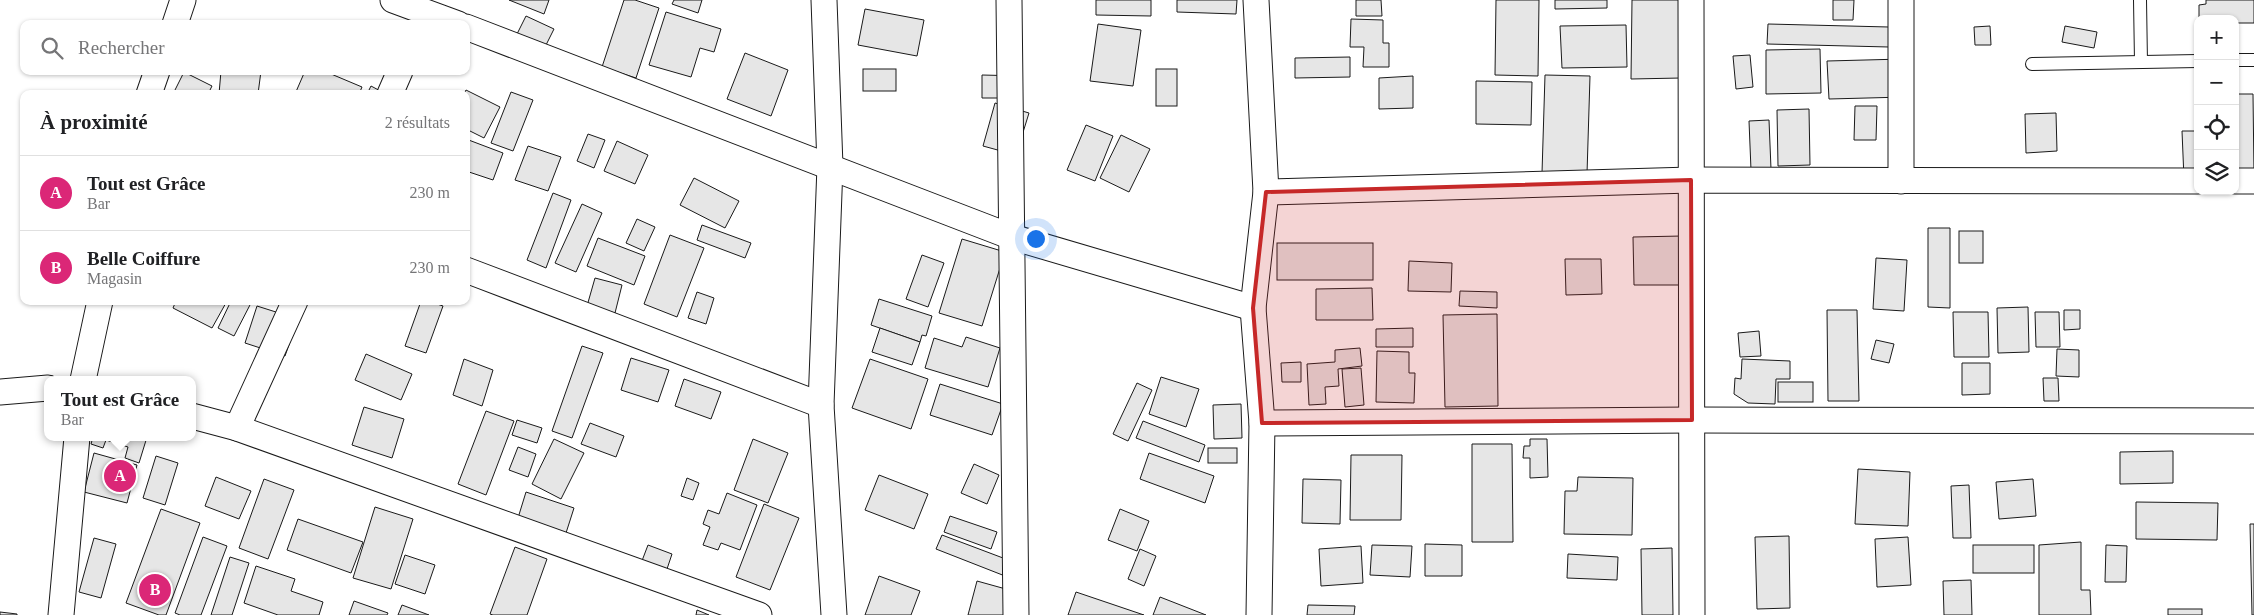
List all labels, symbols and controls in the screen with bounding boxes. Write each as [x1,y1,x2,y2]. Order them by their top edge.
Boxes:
map controls [2194,15,2239,195]
button: + [2194,15,2239,60]
search box [20,20,470,75]
icon: search [38,34,66,62]
text: Rechercher [78,37,165,58]
button: − [2194,60,2239,105]
button: locate [2194,105,2239,150]
text: À proximité [40,110,148,134]
text: 2 résultats [385,114,450,131]
button: layers [2194,150,2239,195]
text: Tout est Grâce [87,173,206,194]
text: A [50,184,62,201]
text: 230 m [410,184,450,201]
text: Bar [87,195,110,212]
your location [1023,226,1049,252]
text: Belle Coiffure [87,248,200,269]
text: B [51,259,61,276]
text: 230 m [410,259,450,276]
text: Magasin [87,270,142,287]
popup [44,376,196,441]
text: Tout est Grâce [61,389,179,410]
text: Bar [61,411,84,428]
pin: A [104,457,136,495]
pin: B [139,571,171,609]

